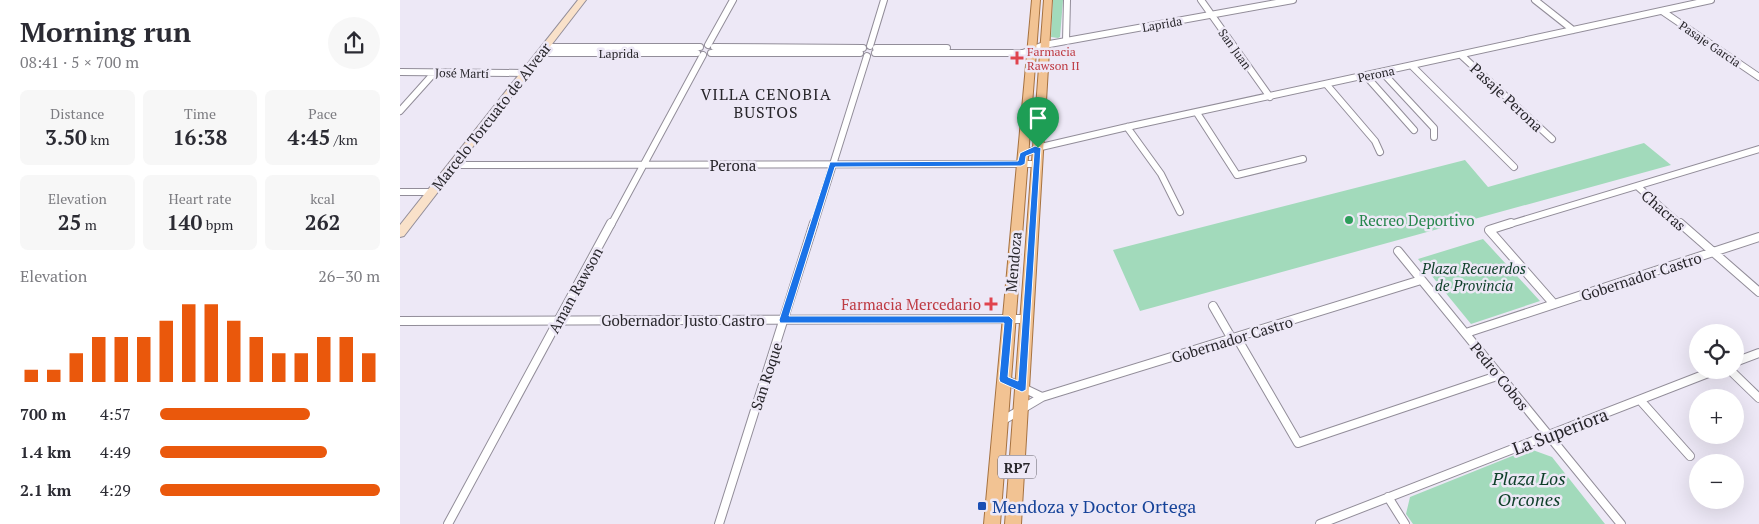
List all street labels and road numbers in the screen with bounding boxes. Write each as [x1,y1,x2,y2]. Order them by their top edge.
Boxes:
street label: Laprida [1141,13,1183,35]
street label: Pasaje Garcia [1676,18,1744,70]
street label: San Juan [1215,26,1255,72]
street label: Marcelo Torcuato de Alvear [427,38,555,194]
street label: Laprida [599,46,639,61]
street label: Pasaje Perona [1466,58,1548,136]
street label: Perona [1356,63,1396,85]
street label: José Martí [435,65,490,81]
street label: Perona [710,155,757,175]
street label: Chacras [1637,185,1691,235]
street label: Mendoza [1000,230,1026,293]
street label: Aman Rawson [543,244,607,336]
street label: Gobernador Castro [1578,247,1704,305]
street label: Gobernador Justo Castro [601,310,765,330]
street label: Gobernador Castro [1169,311,1295,367]
street label: Pedro Cobos [1466,338,1534,414]
street label: San Roque [746,340,786,412]
street label: La Superiora [1509,402,1611,460]
road number: RP7 [998,456,1036,478]

